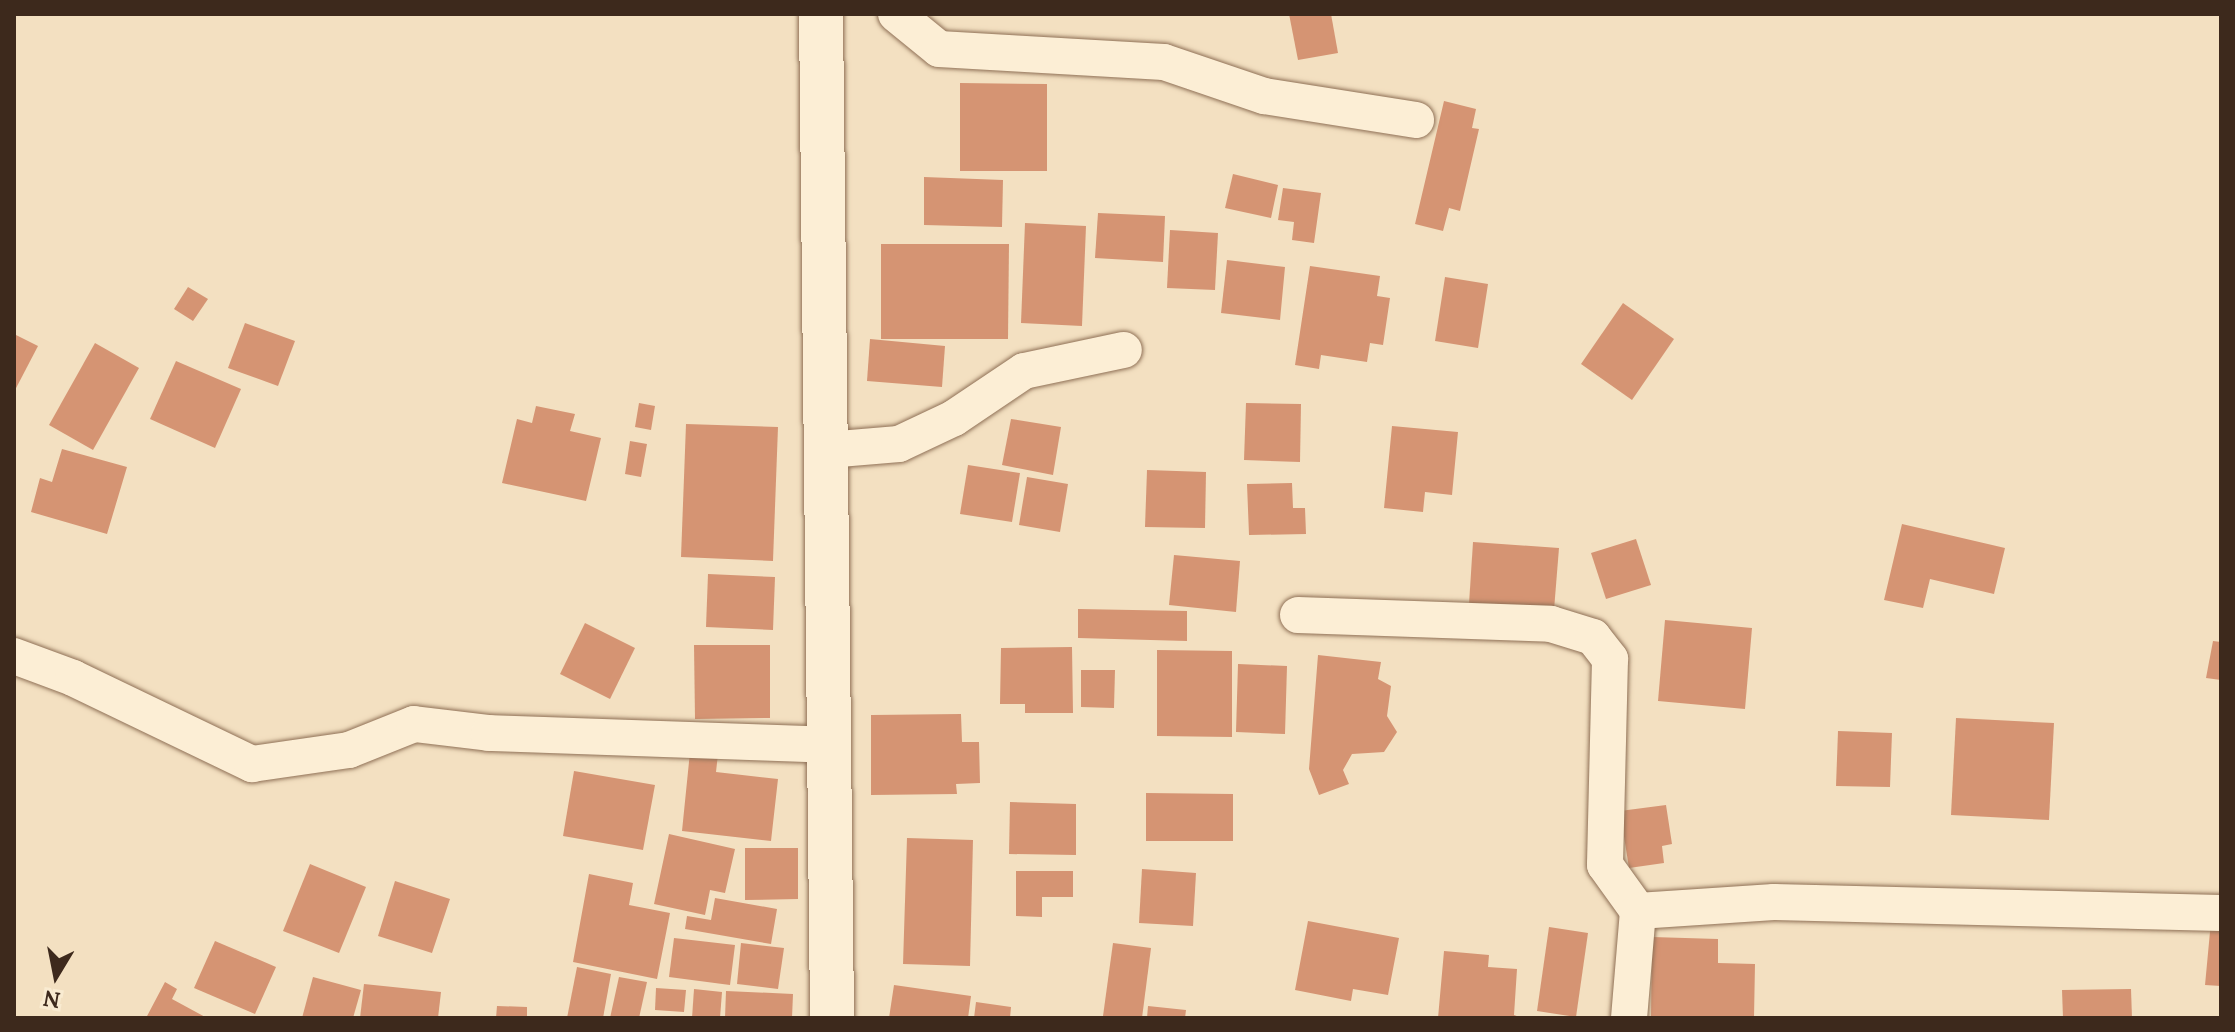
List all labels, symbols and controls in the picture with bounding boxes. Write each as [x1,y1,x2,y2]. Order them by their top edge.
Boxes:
north arrow [16,936,96,1016]
text: N [41,984,63,1015]

